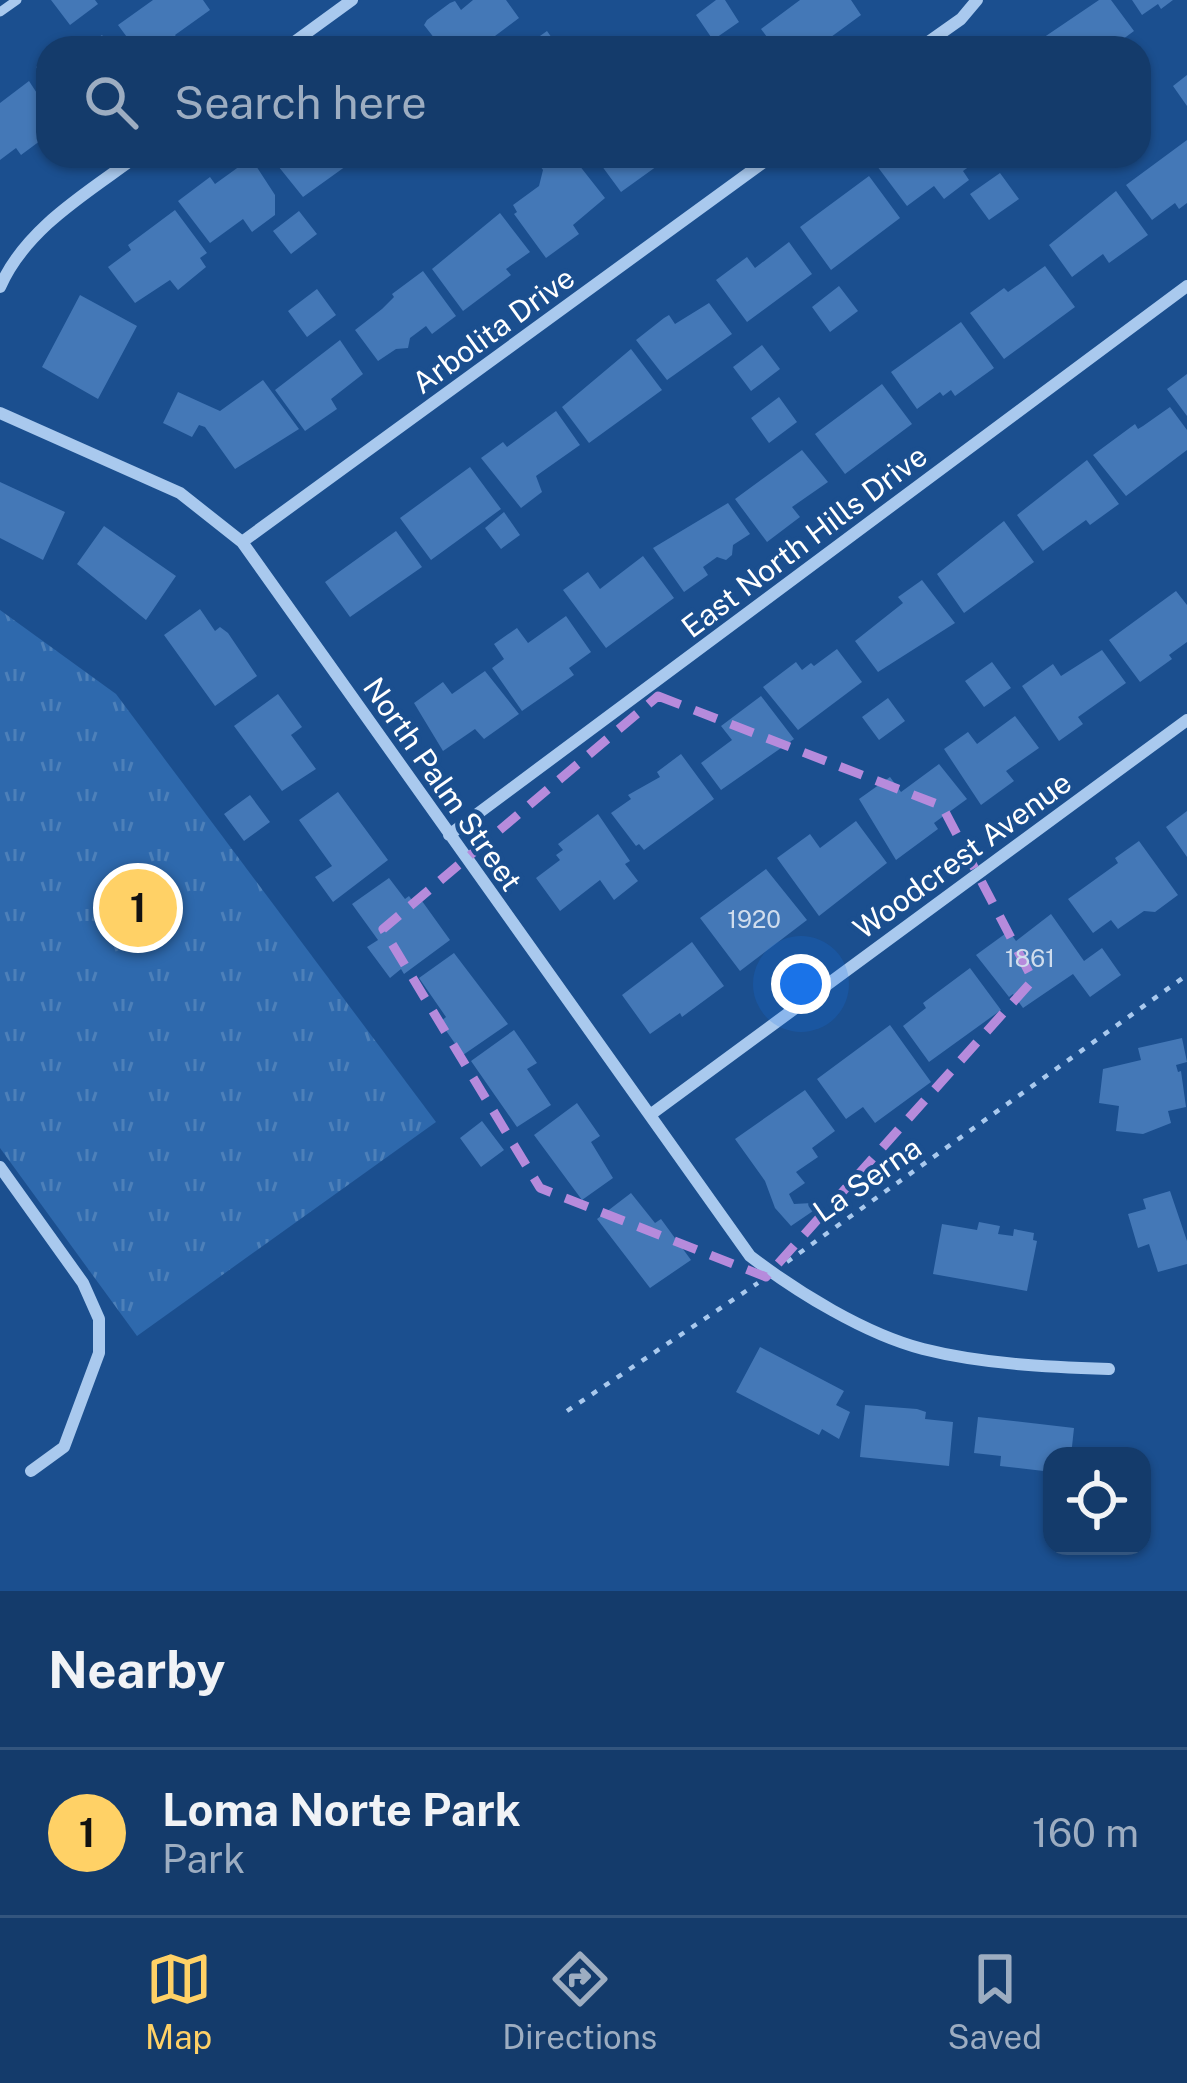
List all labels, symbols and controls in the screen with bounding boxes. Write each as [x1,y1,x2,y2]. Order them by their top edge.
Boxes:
search box [36,36,1151,168]
icon: search [78,69,144,135]
text: Search here [174,76,427,129]
street label: Arbolita Drive [405,259,581,401]
street label: East North Hills Drive [674,437,934,645]
street label: North Palm Street [356,670,530,898]
street label: Woodcrest Avenue [846,764,1078,946]
pin: 1 [99,863,177,953]
house number: 1920 [727,905,781,933]
house number: 1861 [1005,944,1055,972]
your location [771,954,831,1014]
street label: La Serna [806,1129,928,1229]
map controls [1043,1447,1151,1555]
button: locate [1043,1447,1151,1555]
text: Nearby [48,1640,225,1699]
text: Loma Norte Park [162,1783,521,1836]
text: 1 [79,1810,95,1856]
text: 160 m [1032,1810,1139,1856]
text: Park [162,1836,245,1882]
tab: Map [145,1946,212,2056]
tab: Directions [502,1946,657,2056]
tab: Saved [948,1946,1042,2056]

